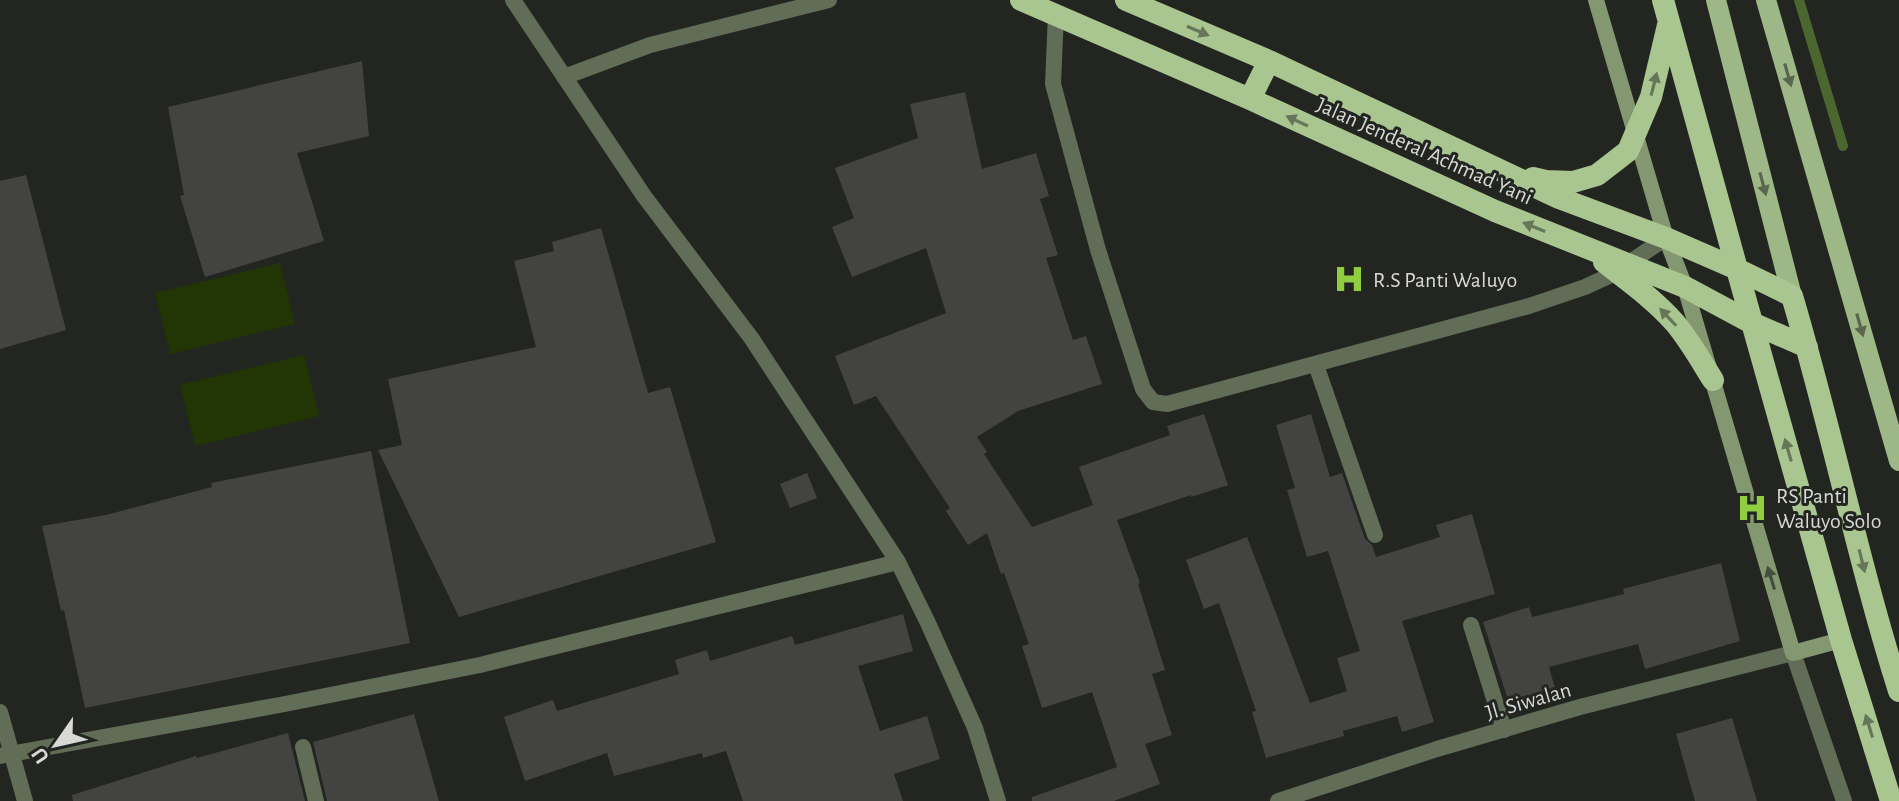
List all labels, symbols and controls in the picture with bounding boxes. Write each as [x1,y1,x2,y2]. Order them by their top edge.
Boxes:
one-way arrow [1186,24,1210,37]
one-way arrow [1782,63,1795,87]
one-way arrow [1648,72,1660,97]
street label: Jalan Jenderal Achmad Yani [1313,93,1536,209]
one-way arrow [1285,114,1309,128]
one-way arrow [1758,171,1770,196]
one-way arrow [1522,220,1546,233]
hospital icon: R.S Panti Waluyo [1332,262,1366,296]
place label: R.S Panti Waluyo [1373,269,1517,291]
one-way arrow [1660,307,1678,326]
one-way arrow [1854,313,1867,337]
one-way arrow [1781,437,1794,461]
place label: RS Panti Waluyo Solo [1776,485,1882,532]
hospital icon: RS Panti Waluyo Solo [1735,491,1769,525]
one-way arrow [1856,549,1868,574]
one-way arrow [1764,566,1777,590]
street label: Jl. Siwalan [1483,678,1574,724]
north arrow [16,705,96,785]
one-way arrow [1862,714,1874,738]
text: U [27,744,53,768]

